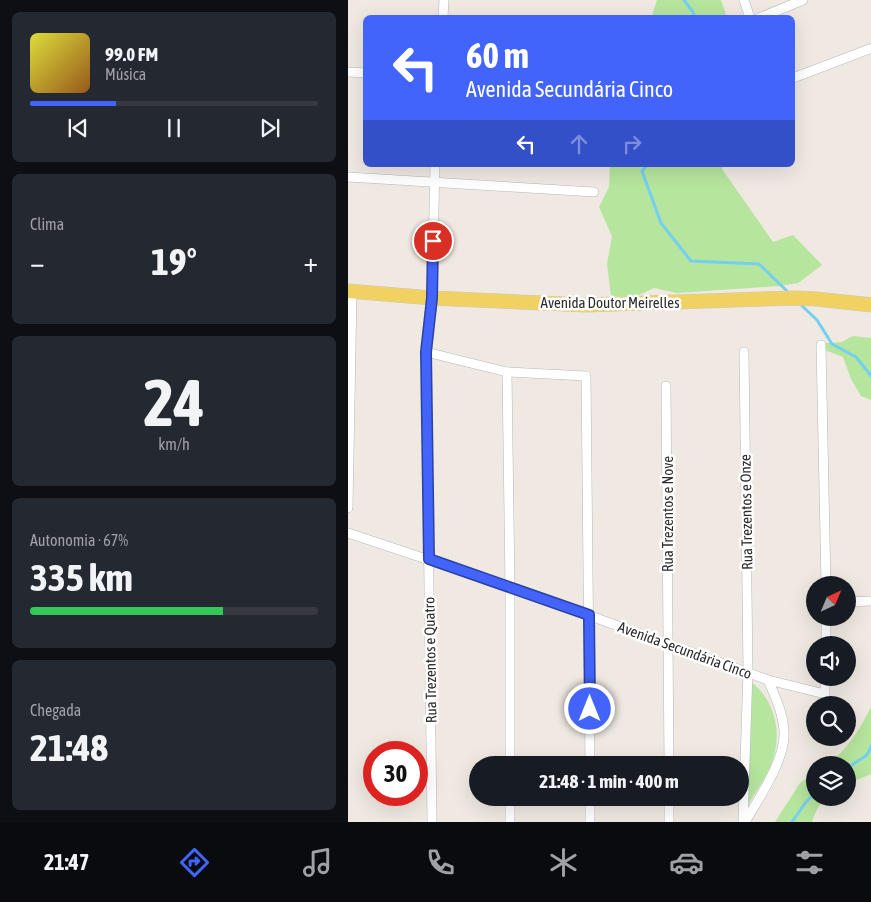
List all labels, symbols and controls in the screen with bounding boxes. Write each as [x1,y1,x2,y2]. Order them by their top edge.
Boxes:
icon: left [383,35,448,100]
text: 60 m [466,35,529,75]
text: 99.0 FM [105,43,158,65]
text: Música [105,65,146,83]
text: Avenida Secundária Cinco [466,76,673,102]
icon: previous [64,114,92,142]
icon: pause [160,114,188,142]
icon: next [256,114,284,142]
icon: left [512,130,540,158]
icon: ahead [565,130,593,158]
icon: right [618,130,646,158]
text: Clima [30,215,64,233]
pin [412,220,454,262]
icon: arrive [419,227,447,255]
text: 19° [151,240,197,283]
text: − [30,246,45,278]
text: + [303,246,318,278]
street label: Avenida Doutor Meirelles [541,294,679,311]
text: 24 [143,365,205,440]
text: km/h [158,435,190,453]
street label: Rua Trezentos e Onze [736,454,756,570]
street label: Rua Trezentos e Nove [659,456,676,572]
text: Autonomia · 67% [30,531,128,549]
text: 335 km [30,556,133,599]
north arrow [806,576,856,626]
map controls [806,576,856,806]
street label: Rua Trezentos e Quatro [420,597,440,723]
street label: Avenida Secundária Cinco [616,618,754,682]
button: sound [806,636,856,686]
position arrow [563,682,615,734]
button: search [806,696,856,746]
text: Chegada [30,701,81,719]
text: 21:48 [30,726,108,769]
speed limit sign: 30 [363,741,428,806]
button: layers [806,756,856,806]
text: 21:48 · 1 min · 400 m [539,770,679,792]
icon: directions [177,845,212,880]
icon: music [300,845,335,880]
icon: phone [423,845,458,880]
icon: climate [546,845,581,880]
icon: car [669,845,704,880]
icon: filters [792,845,827,880]
text: 21:47 [44,849,89,875]

